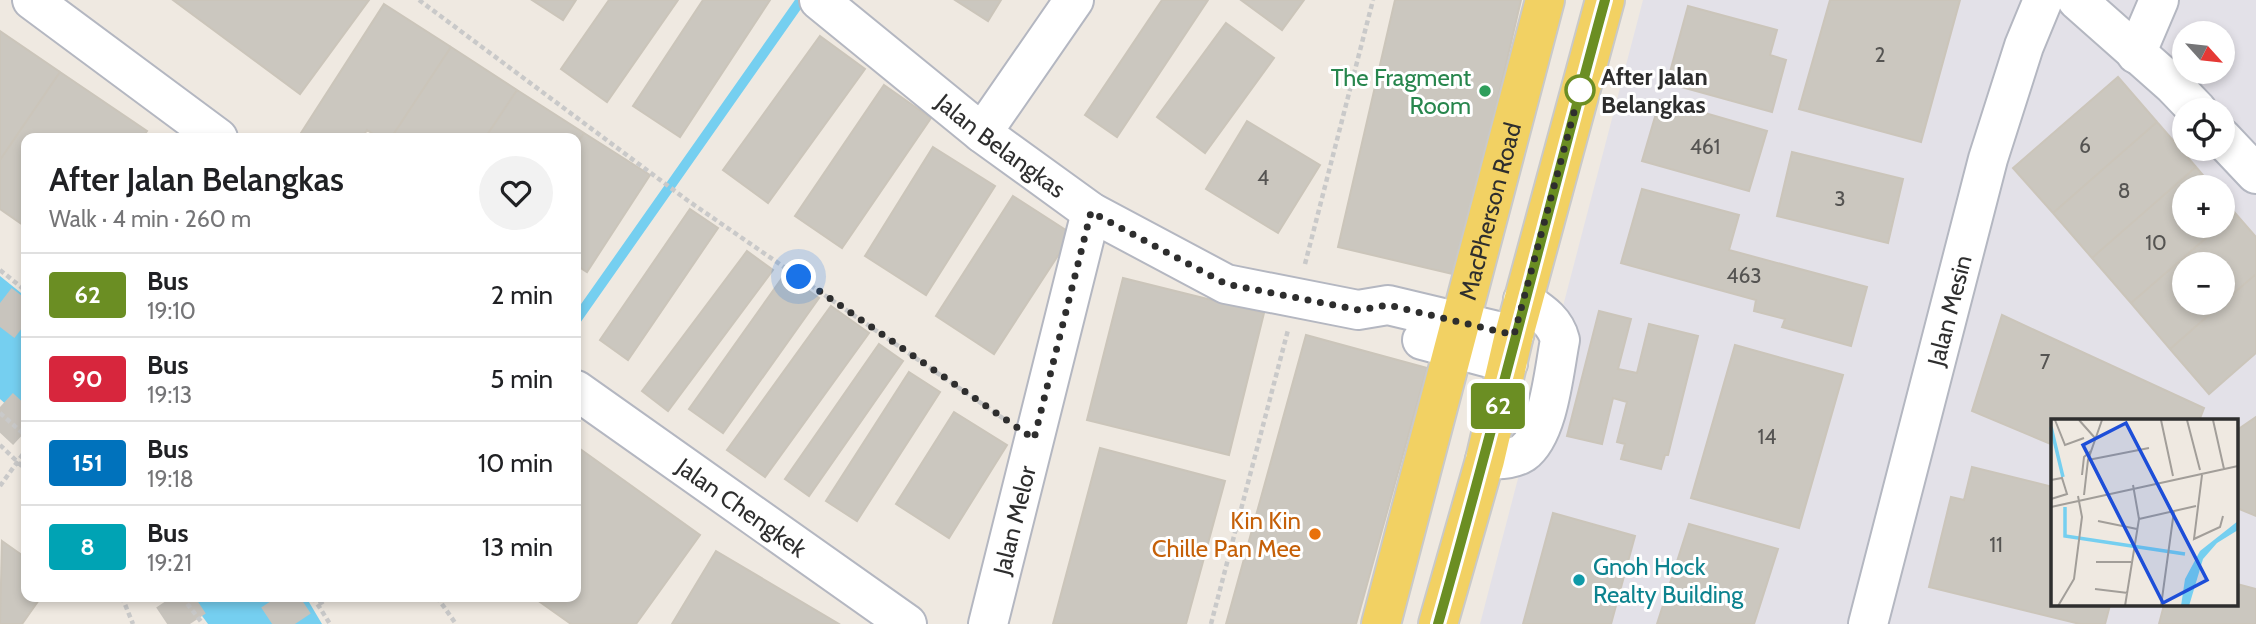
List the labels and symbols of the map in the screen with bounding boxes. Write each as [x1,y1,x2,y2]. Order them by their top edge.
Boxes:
north arrow [2172,21,2235,84]
house number: 2 [1874,42,1886,67]
place label: After Jalan Belangkas [1601,62,1708,119]
place label: The Fragment Room [1331,63,1471,120]
marker: After Jalan Belangkas [1565,75,1595,105]
marker: The Fragment Room [1477,83,1493,99]
street label: Jalan Belangkas [930,87,1072,203]
street label: MacPherson Road [1452,119,1527,303]
house number: 6 [2079,133,2091,158]
house number: 461 [1690,134,1720,159]
house number: 4 [1257,165,1269,190]
house number: 8 [2118,178,2130,203]
house number: 3 [1834,186,1846,211]
house number: 10 [2145,230,2167,255]
street label: Jalan Mesin [1921,252,1977,370]
your location [781,259,816,294]
house number: 463 [1726,263,1762,288]
house number: 7 [2040,349,2051,374]
line badge: 62 [1466,383,1530,429]
inset map [2051,419,2238,606]
house number: 14 [1758,424,1776,449]
street label: Jalan Chengkek [670,451,812,563]
street label: Jalan Melor [986,462,1042,579]
place label: Kin Kin Chille Pan Mee [1152,506,1301,563]
marker: Kin Kin Chille Pan Mee [1307,526,1323,542]
house number: 11 [1989,532,2003,557]
place label: Gnoh Hock Realty Building [1593,552,1744,609]
marker: Gnoh Hock Realty Building [1571,572,1587,588]

